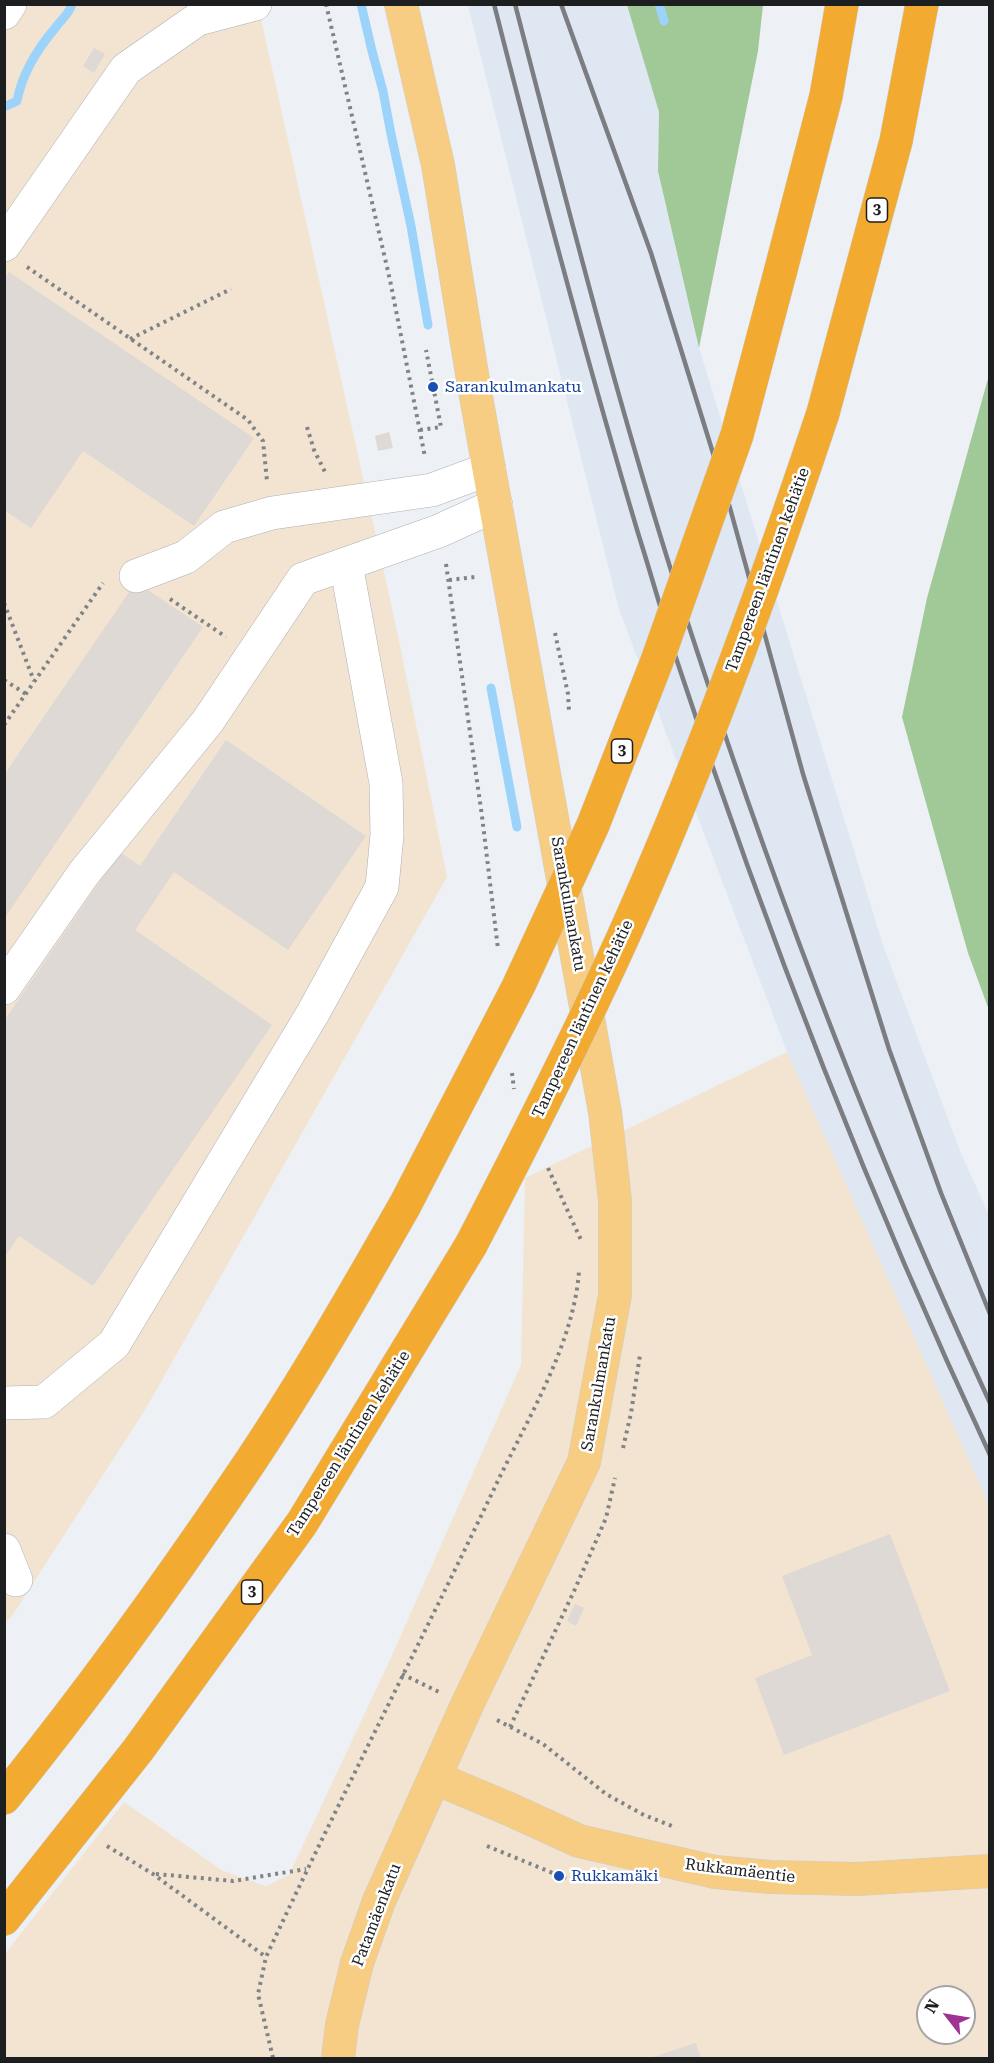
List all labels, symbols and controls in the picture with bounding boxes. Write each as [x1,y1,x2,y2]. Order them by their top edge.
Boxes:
road number: 3 [866,198,888,222]
place label: Sarankulmankatu [445,377,581,397]
marker: Sarankulmankatu [426,380,440,394]
street label: Tampereen läntinen kehätie [722,465,814,675]
road number: 3 [612,739,632,763]
street label: Sarankulmankatu [547,835,589,973]
street label: Tampereen läntinen kehätie [529,917,637,1121]
street label: Sarankulmankatu [578,1315,620,1453]
street label: Tampereen läntinen kehätie [284,1347,414,1541]
road number: 3 [242,1580,262,1604]
street label: Rukkamäentie [684,1855,796,1887]
street label: Patamäenkatu [349,1861,405,1969]
place label: Rukkamäki [571,1866,658,1886]
marker: Rukkamäki [552,1869,566,1883]
north arrow [916,1985,976,2045]
text: N [921,1996,943,2017]

